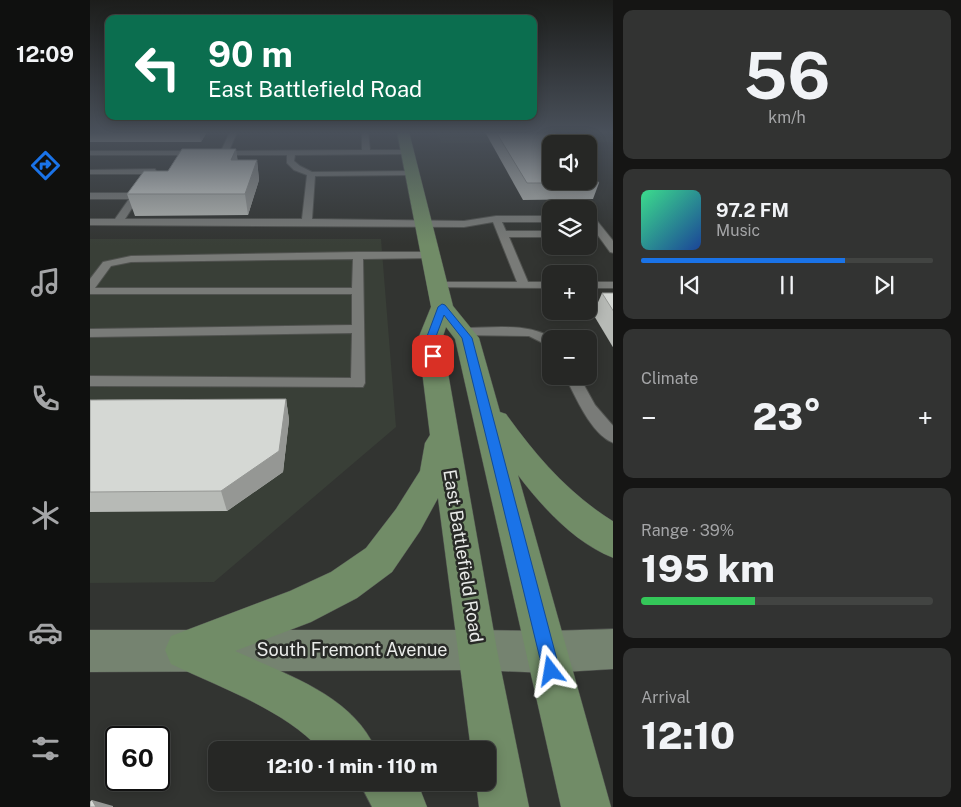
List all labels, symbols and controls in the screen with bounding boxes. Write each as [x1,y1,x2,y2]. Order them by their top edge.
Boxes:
text: 90 m [208,34,293,75]
icon: left [125,35,190,100]
text: 56 [744,37,830,114]
text: 12:09 [16,41,74,67]
text: East Battlefield Road [208,76,422,102]
text: km/h [768,108,806,127]
map controls [542,135,597,385]
button: sound [542,135,597,190]
icon: directions [28,148,63,183]
text: 97.2 FM [716,199,789,221]
button: layers [542,200,597,255]
text: Music [716,221,760,240]
icon: music [28,265,63,300]
button: + [542,265,597,320]
icon: previous [676,271,704,299]
icon: pause [773,271,801,299]
icon: next [870,271,898,299]
button: − [542,330,597,385]
pin [412,335,454,377]
icon: arrive [419,342,447,370]
text: Climate [641,369,698,388]
icon: phone [28,381,63,416]
text: 23° [753,394,821,439]
text: − [641,401,657,434]
text: + [917,401,933,434]
street label: East Battlefield Road [439,468,488,644]
icon: climate [28,498,63,533]
text: Range · 39% [641,521,734,540]
text: 195 km [641,546,775,591]
icon: car [28,615,63,650]
street label: South Fremont Avenue [256,639,448,660]
position arrow [524,644,576,696]
text: Arrival [641,688,690,707]
text: 12:10 [641,713,735,758]
speed limit sign: 60 [105,726,170,791]
icon: filters [28,731,63,766]
text: 12:10 · 1 min · 110 m [267,755,437,777]

